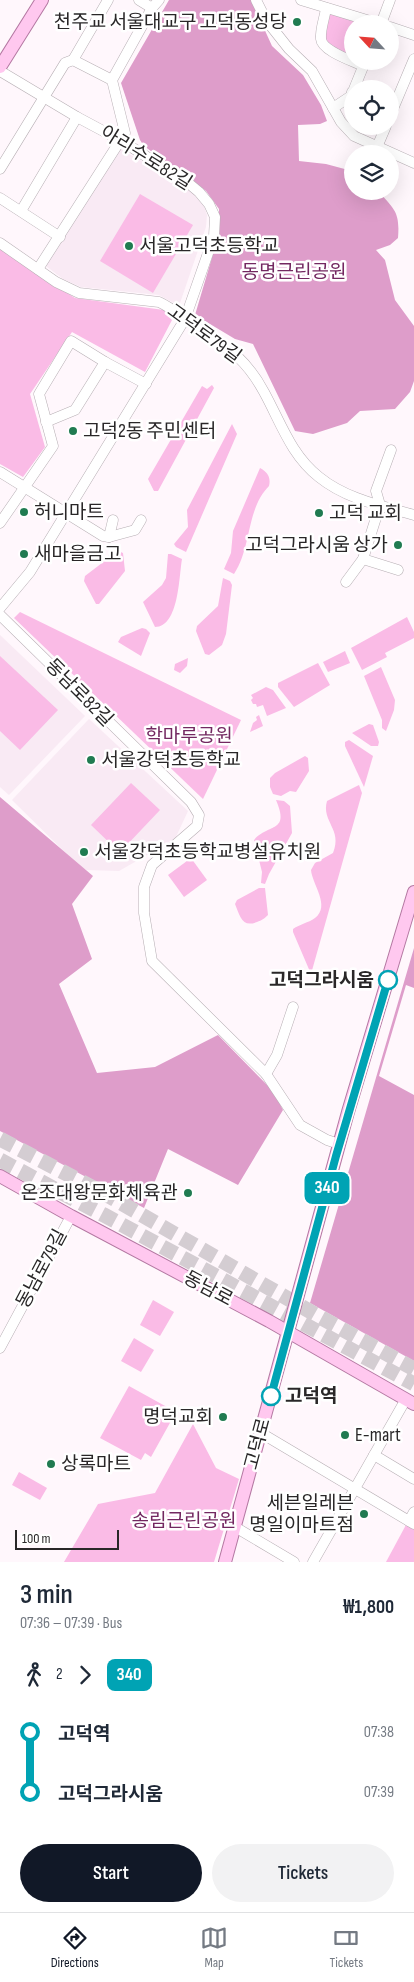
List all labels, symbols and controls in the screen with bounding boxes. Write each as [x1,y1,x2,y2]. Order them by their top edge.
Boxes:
place label: 천주교 서울대교구 고덕동성당 [54,11,287,34]
north arrow [344,15,399,70]
map controls [344,15,399,200]
marker: 천주교 서울대교구 고덕동성당 [291,16,303,28]
button: locate [344,80,399,135]
street label: 아리수로82길 [96,121,196,195]
button: layers [344,145,399,200]
place label: 서울고덕초등학교 [139,235,279,258]
marker: 서울고덕초등학교 [123,240,135,252]
park label: 동명근린공원 [242,261,346,284]
street label: 고덕로79길 [162,299,246,369]
place label: 고덕2동 주민센터 [83,420,216,443]
marker: 고덕2동 주민센터 [67,425,79,437]
place label: 허니마트 [34,501,104,524]
place label: 고덕 교회 [329,502,402,525]
marker: 허니마트 [18,506,30,518]
marker: 고덕 교회 [313,507,325,519]
place label: 고덕그라시움 상가 [245,534,388,557]
marker: 고덕그라시움 상가 [392,539,404,551]
place label: 새마을금고 [34,543,121,566]
marker: 새마을금고 [18,548,30,560]
street label: 동남로82길 [40,654,118,732]
park label: 학마루공원 [145,725,233,748]
place label: 서울강덕초등학교 [101,749,241,772]
marker: 서울강덕초등학교 [85,754,97,766]
place label: 서울강덕초등학교병설유치원 [94,841,321,864]
marker: 서울강덕초등학교병설유치원 [78,846,90,858]
place label: 고덕그라시움 [269,969,374,992]
marker: 고덕그라시움 [378,970,398,990]
line badge: 340 [298,1172,356,1204]
text: 340 [314,1177,340,1198]
place label: 온조대왕문화체육관 [21,1182,178,1205]
marker: 온조대왕문화체육관 [182,1187,194,1199]
street label: 동남로79길 [12,1226,72,1312]
street label: 동남로 [179,1267,237,1311]
place label: 고덕역 [285,1385,337,1408]
marker: 고덕역 [261,1386,281,1406]
place label: 명덕교회 [143,1406,213,1429]
marker: 명덕교회 [217,1411,229,1423]
street label: 고덕로 [240,1416,276,1472]
place label: E-mart [355,1424,401,1447]
marker: E-mart [339,1429,351,1441]
place label: 상록마트 [61,1453,131,1476]
marker: 상록마트 [45,1458,57,1470]
place label: 세븐일레븐 명일이마트점 [249,1492,354,1537]
marker: 세븐일레븐 명일이마트점 [358,1508,370,1520]
park label: 송림근린공원 [132,1510,236,1533]
scale bar [15,1527,119,1550]
text: 100 m [22,1530,51,1547]
text: 3 min [20,1578,73,1611]
text: ₩1,800 [343,1596,394,1619]
text: 07:36 – 07:39 · Bus [20,1614,122,1633]
icon: walk [20,1661,48,1689]
icon: forward [71,1661,99,1689]
text: 340 [117,1664,142,1685]
text: 2 [56,1665,63,1684]
text: 고덕역 [58,1723,110,1746]
text: 07:38 [364,1723,394,1742]
text: 고덕그라시움 [58,1783,163,1806]
text: 07:39 [364,1783,394,1802]
button: Start [20,1844,202,1902]
button: Tickets [212,1844,394,1902]
tab: Directions [51,1924,99,1971]
tab: Map [200,1924,228,1971]
tab: Tickets [330,1924,363,1971]

